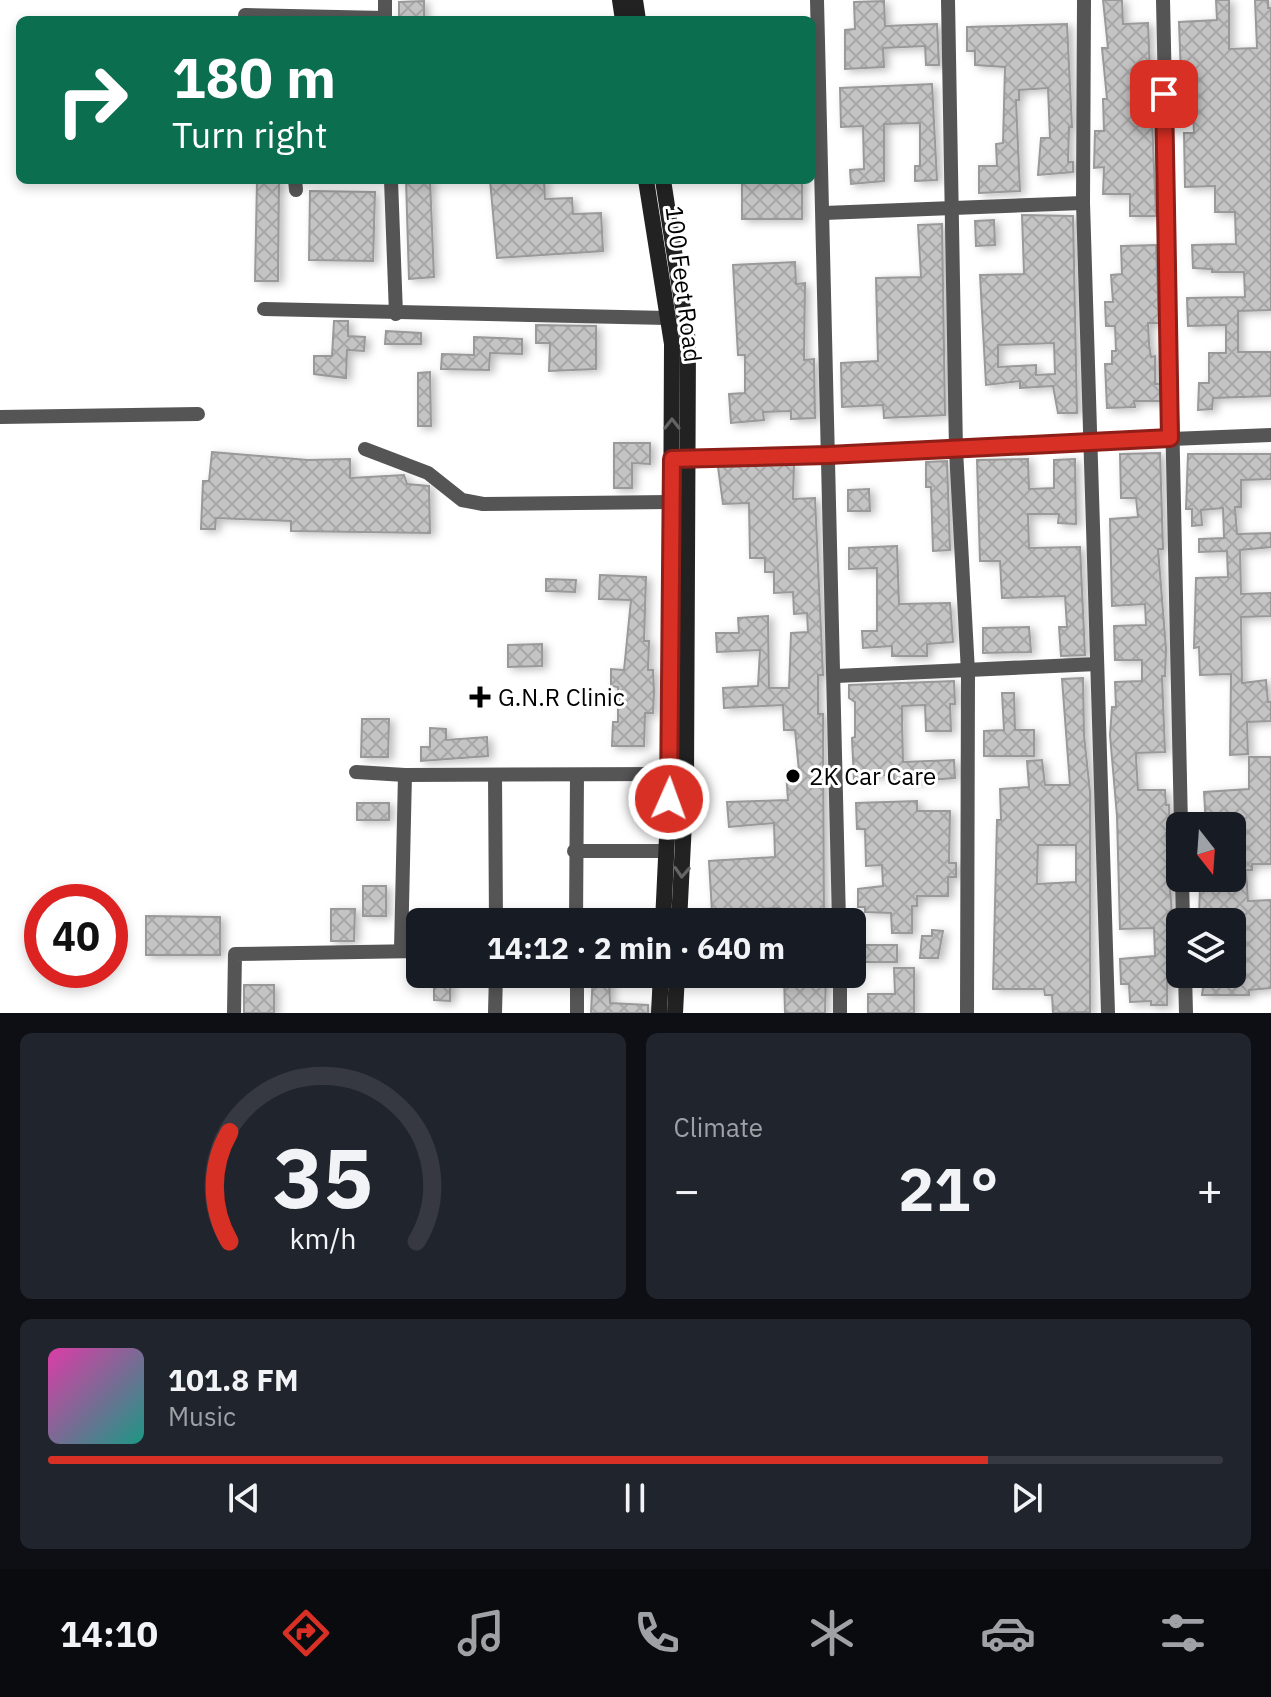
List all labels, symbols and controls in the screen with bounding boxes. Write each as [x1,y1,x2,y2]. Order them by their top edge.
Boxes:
text: 180 m [172,41,336,113]
icon: right [40,48,144,152]
pin [1130,60,1198,128]
icon: arrive [1142,72,1186,116]
text: Turn right [172,111,328,158]
street label: 100 Feet Road [659,204,709,364]
one-way arrow [663,417,681,430]
place label: G.N.R Clinic [498,681,625,713]
marker: G.N.R Clinic [469,686,491,708]
position arrow [627,757,711,841]
place label: 2K Car Care [809,760,936,792]
marker: 2K Car Care [784,767,802,785]
north arrow [1166,812,1246,892]
map controls [1166,812,1246,988]
one-way arrow [673,866,690,879]
speed limit sign: 40 [24,884,128,988]
button: layers [1166,908,1246,988]
text: 14:12 · 2 min · 640 m [487,928,785,967]
text: Climate [674,1110,763,1144]
text: 35 [273,1123,373,1231]
text: 21° [898,1149,998,1228]
text: − [674,1161,700,1218]
text: + [1197,1161,1223,1218]
text: km/h [289,1220,356,1257]
text: 101.8 FM [168,1360,299,1399]
text: Music [168,1399,236,1433]
icon: previous [222,1476,266,1520]
icon: pause [613,1476,657,1520]
icon: next [1005,1476,1049,1520]
icon: directions [278,1605,334,1661]
icon: music [453,1605,509,1661]
icon: phone [629,1605,685,1661]
icon: climate [804,1605,860,1661]
icon: car [980,1605,1036,1661]
icon: filters [1155,1605,1211,1661]
text: 14:10 [60,1610,158,1657]

